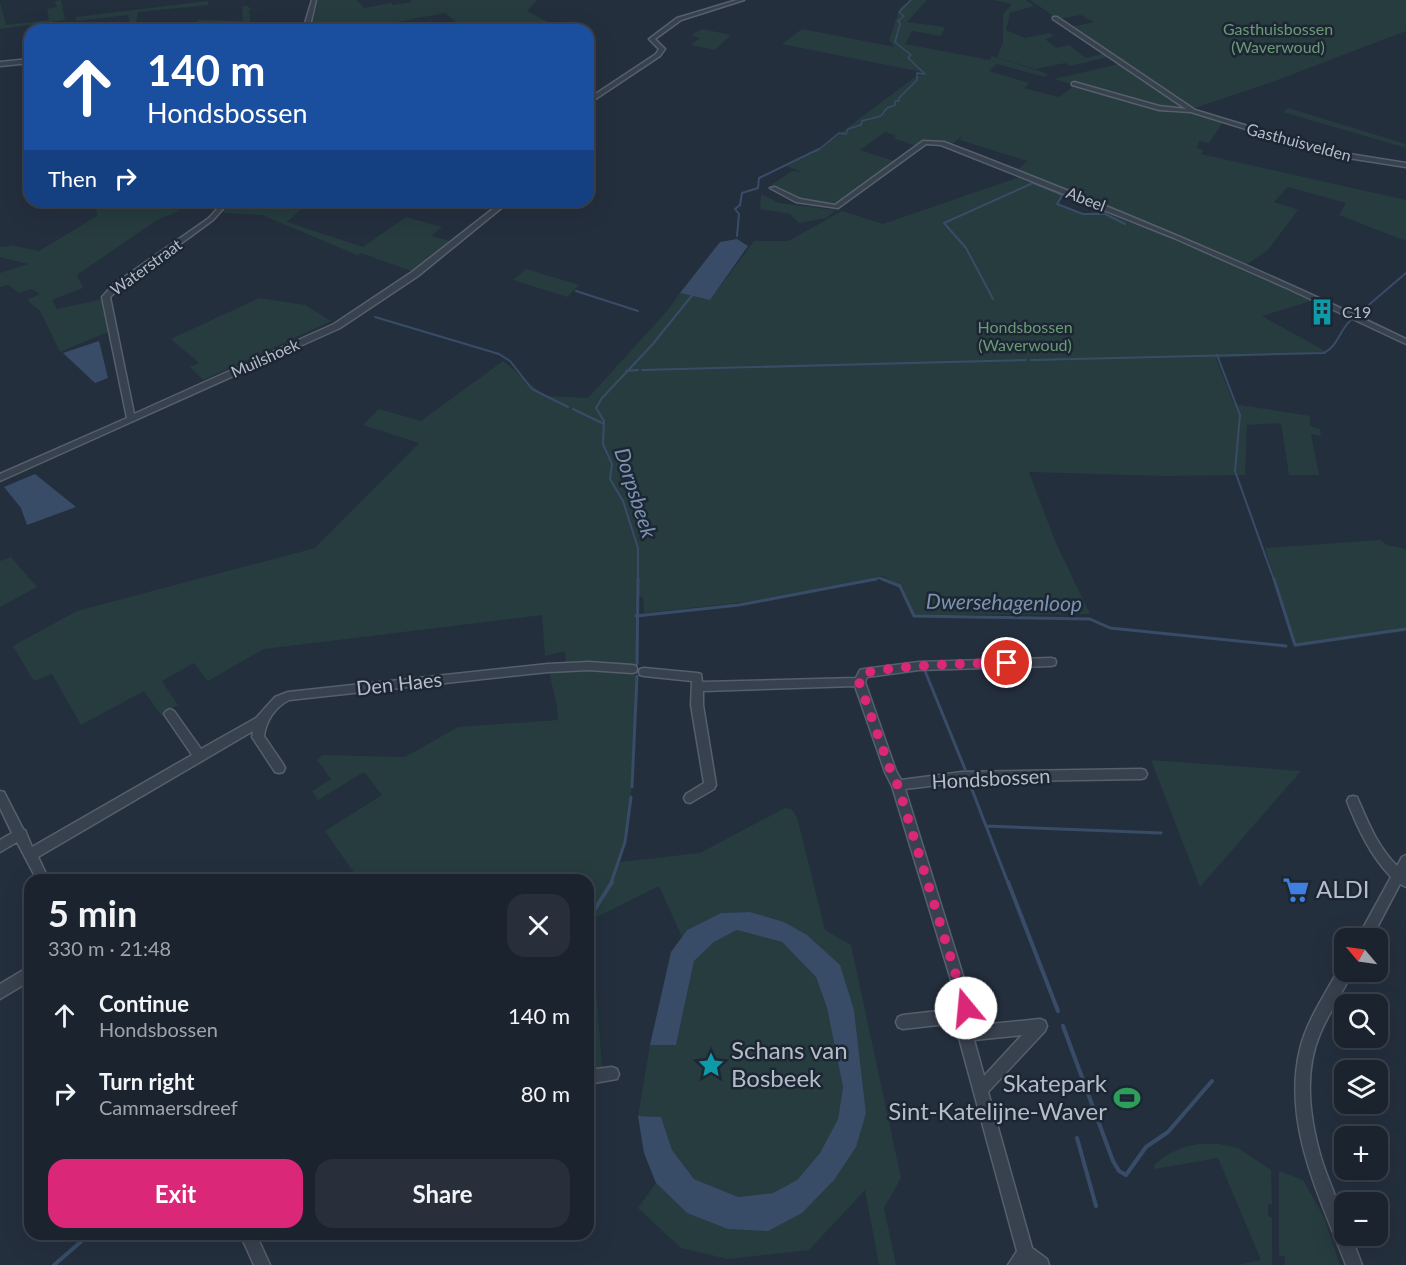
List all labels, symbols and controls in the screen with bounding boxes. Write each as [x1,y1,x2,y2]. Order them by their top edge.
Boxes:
park label: Gasthuisbossen (Waverwoud) [1223,19,1333,56]
text: 140 m [147,45,265,95]
icon: ahead [48,48,126,126]
text: Hondsbossen [147,96,308,129]
street label: Gasthuisvelden [1245,118,1353,165]
icon: right [109,162,142,195]
text: Then [48,165,97,192]
street label: Abeel [1064,182,1108,215]
street label: Waterstraat [106,234,185,299]
building icon: C19 [1307,297,1337,327]
place label: C19 [1342,302,1371,321]
park label: Hondsbossen (Waverwoud) [977,317,1073,354]
street label: Muilshoek [228,334,303,381]
water label: Dorpsbeek [610,444,663,542]
water label: Dwersehagenloop [926,588,1082,615]
pin [981,637,1032,688]
icon: arrive [990,646,1023,679]
street label: Den Haes [355,667,443,699]
street label: Hondsbossen [931,763,1051,793]
place label: ALDI [1316,874,1370,903]
supermarket icon: ALDI [1281,875,1311,905]
text: 5 min [48,891,137,935]
button: close [507,894,570,957]
north arrow [1334,928,1388,982]
map controls [1334,928,1388,1246]
text: 330 m · 21:48 [48,936,171,960]
position arrow [934,976,998,1040]
text: Continue [99,990,189,1017]
button: search [1334,994,1388,1048]
icon: ahead [48,999,81,1032]
text: 140 m [508,1002,570,1029]
text: Hondsbossen [99,1017,218,1041]
place label: Schans van Bosbeek [731,1035,848,1092]
place icon: Schans van Bosbeek [696,1050,726,1080]
button: layers [1334,1060,1388,1114]
text: Turn right [99,1068,194,1095]
place label: Skatepark Sint-Katelijne-Waver [888,1068,1108,1125]
icon: right [48,1077,81,1110]
text: 80 m [521,1080,570,1107]
sports icon: Skatepark Sint-Katelijne-Waver [1112,1083,1142,1113]
text: Cammaersdreef [99,1095,238,1119]
button: + [1334,1126,1388,1180]
button: Exit [48,1159,303,1228]
button: Share [315,1159,570,1228]
button: − [1334,1192,1388,1246]

